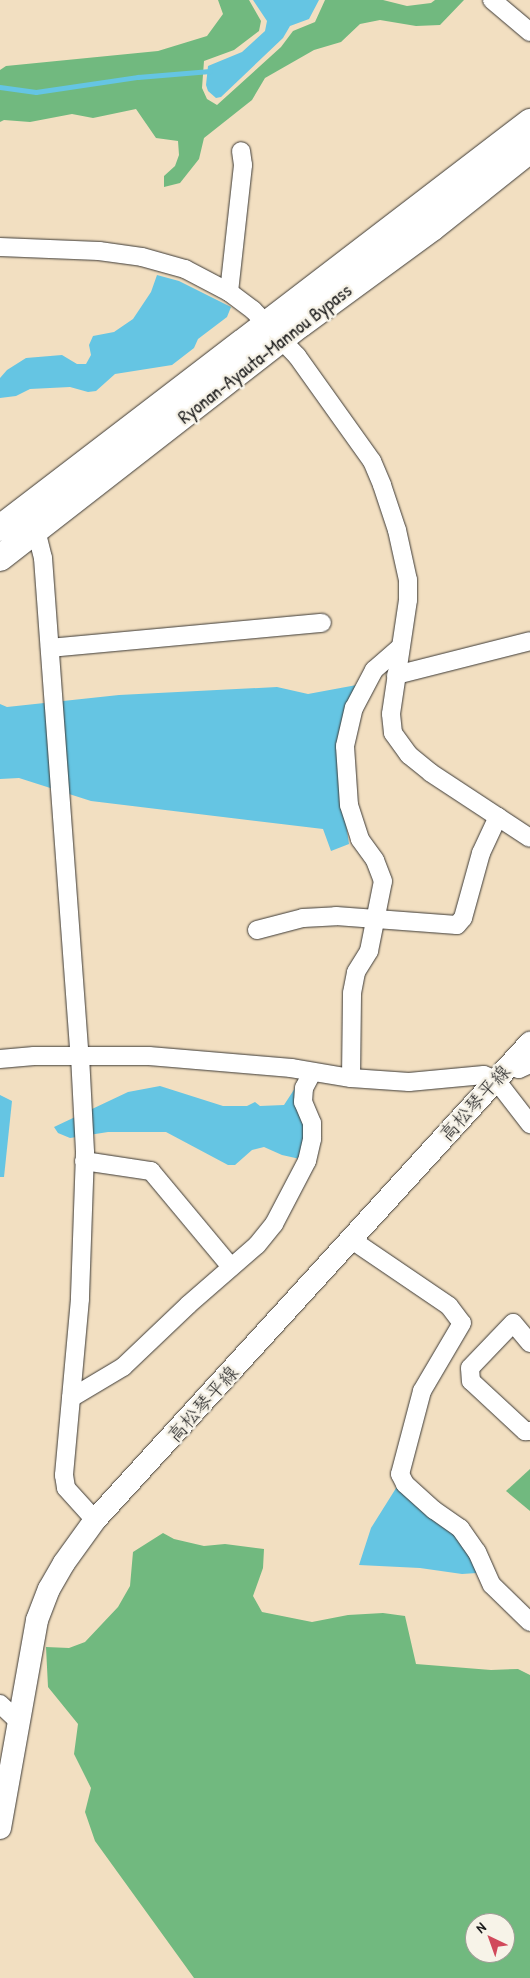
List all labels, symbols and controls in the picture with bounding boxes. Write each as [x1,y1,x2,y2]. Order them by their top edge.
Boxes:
street label: Ryonan-Ayauta-Mannou Bypass [174,279,356,429]
street label: 高松琴平線 [435,1060,515,1146]
street label: 高松琴平線 [163,1361,243,1447]
north arrow [465,1913,515,1963]
text: N [471,1918,489,1937]

